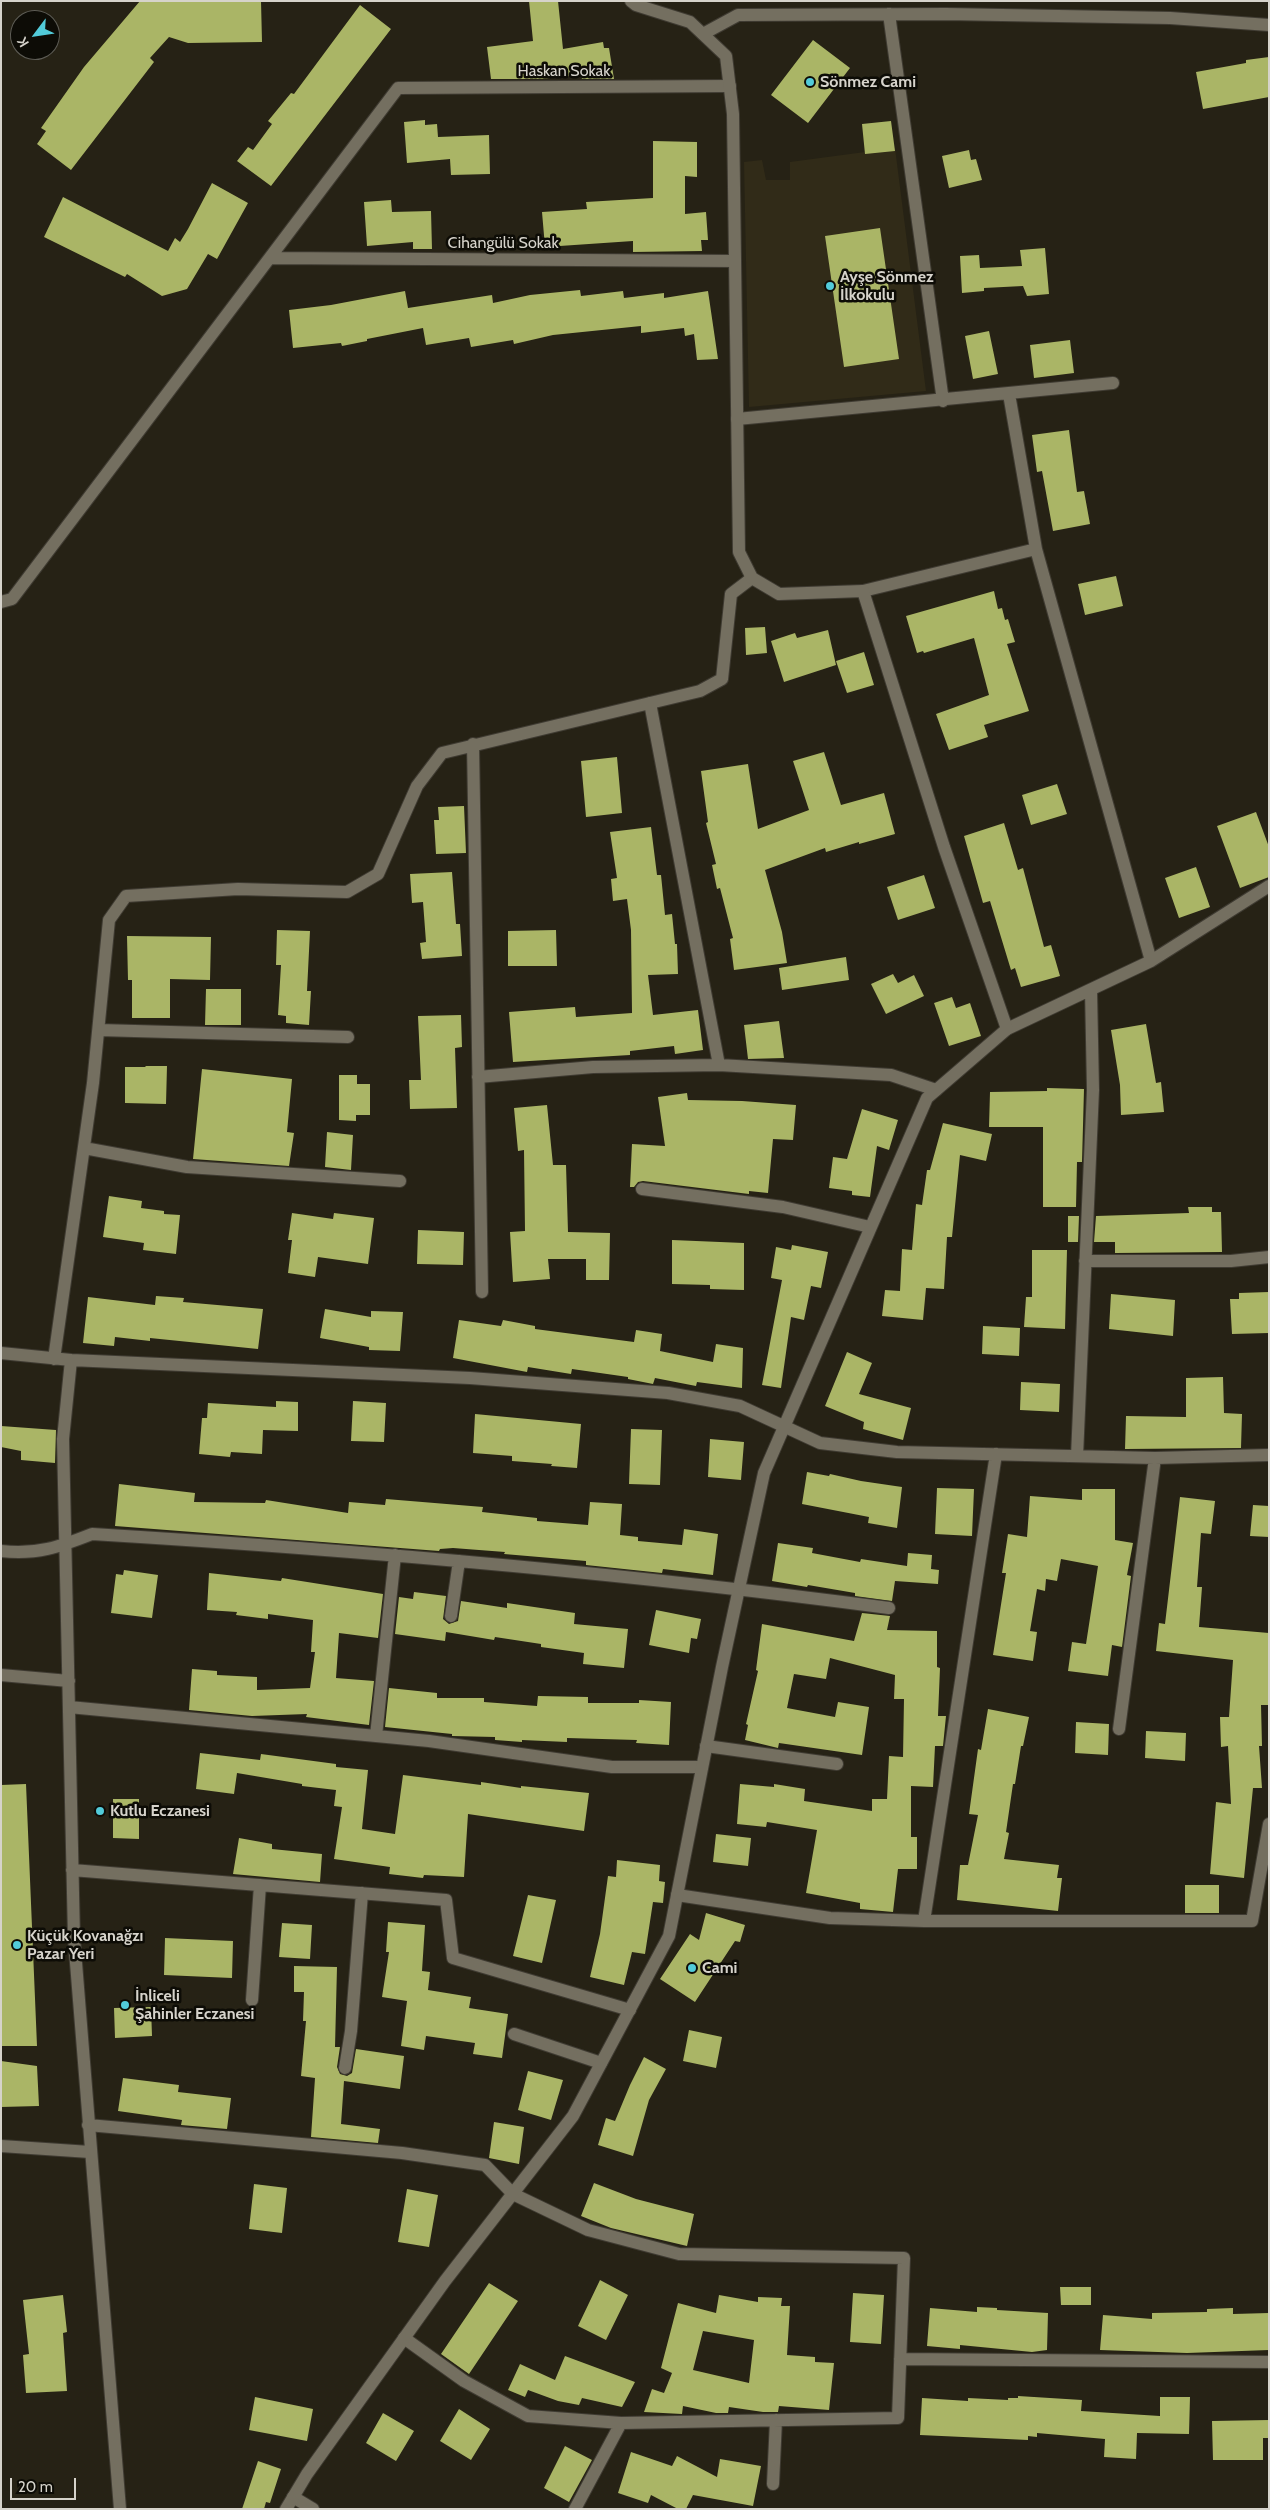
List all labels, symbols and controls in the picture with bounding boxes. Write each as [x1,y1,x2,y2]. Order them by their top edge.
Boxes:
north arrow [10,10,60,60]
text: K [13,34,33,51]
street label: Haskan Sokak [518,61,610,81]
place label: Sönmez Cami [820,72,916,92]
marker: Sönmez Cami [804,76,816,88]
street label: Cihangülü Sokak [447,233,559,253]
place label: Ayşe Sönmez İlkokulu [840,267,933,305]
marker: Ayşe Sönmez İlkokulu [824,280,836,292]
place label: Kutlu Eczanesi [110,1801,210,1821]
marker: Kutlu Eczanesi [94,1805,106,1817]
place label: Küçük Kovanağzı Pazar Yeri [27,1926,143,1964]
marker: Küçük Kovanağzı Pazar Yeri [11,1939,23,1951]
place label: Cami [702,1958,737,1978]
marker: Cami [686,1962,698,1974]
place label: İnliceli Şahinler Eczanesi [135,1986,254,2024]
marker: İnliceli Şahinler Eczanesi [119,1999,131,2011]
scale bar [12,2468,79,2500]
text: 20 m [18,2478,53,2496]

